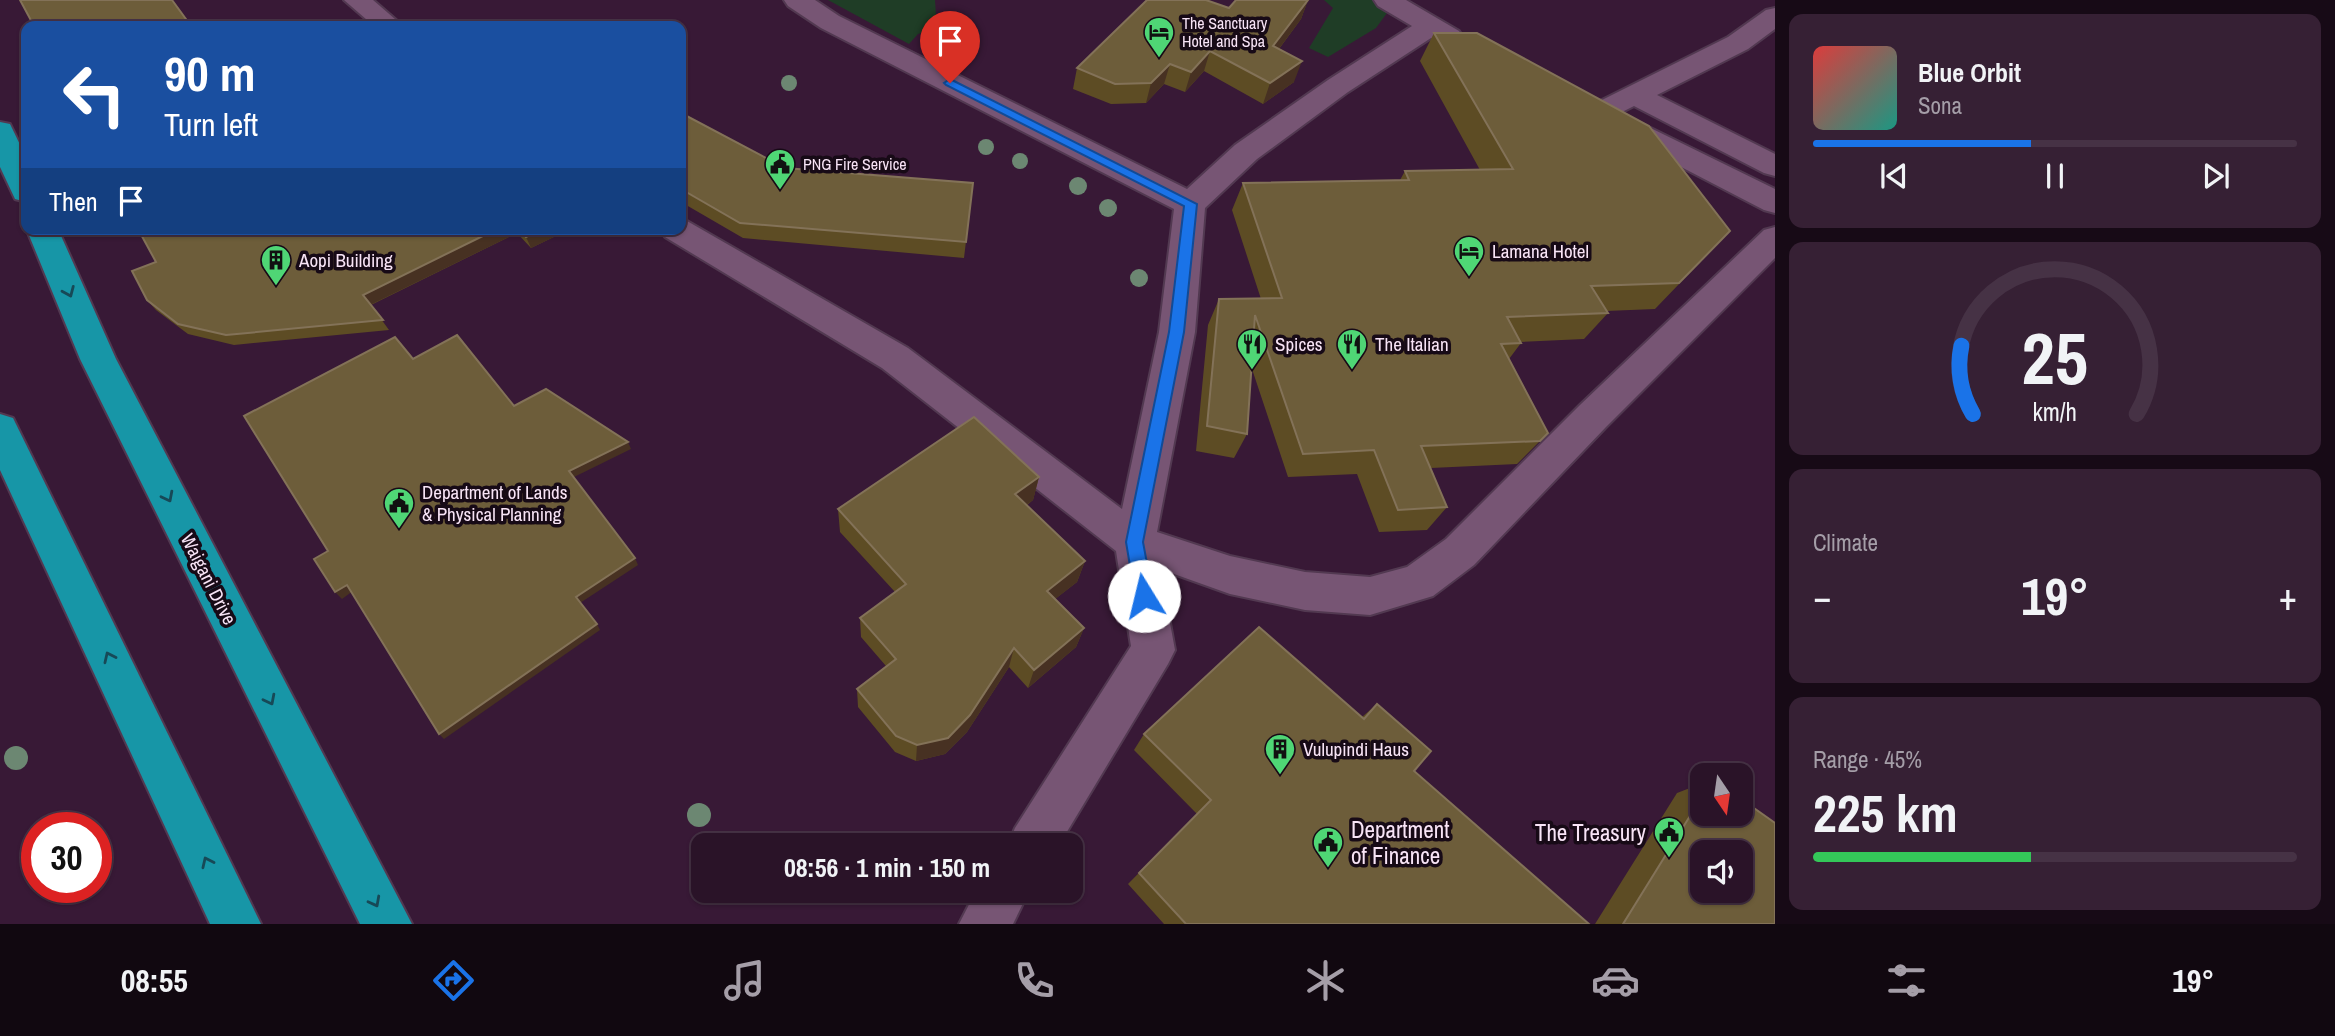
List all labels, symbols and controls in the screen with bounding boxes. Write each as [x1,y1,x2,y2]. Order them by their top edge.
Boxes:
pin [920,11,980,83]
place label: The Sanctuary Hotel and Spa [1182,12,1268,52]
hotel icon: The Sanctuary Hotel and Spa [1142,15,1176,59]
icon: arrive [931,22,969,60]
text: 90 m [164,40,256,106]
icon: left [49,49,140,140]
text: Blue Orbit [1918,55,2021,90]
text: Sona [1918,90,1962,121]
text: Turn left [164,103,258,146]
public building icon: PNG Fire Service [763,147,797,191]
place label: PNG Fire Service [803,153,907,175]
icon: previous [1875,157,1913,195]
icon: pause [2036,157,2074,195]
icon: next [2197,157,2235,195]
icon: arrive [112,182,150,220]
text: Then [49,184,98,219]
hotel icon: Lamana Hotel [1452,234,1486,278]
place label: Lamana Hotel [1492,238,1589,264]
building icon: Aopi Building [259,243,293,287]
place label: Aopi Building [298,247,393,273]
one-way arrow [61,285,75,297]
text: 25 [2022,310,2088,408]
restaurant icon: Spices [1235,327,1269,371]
restaurant icon: The Italian [1335,327,1369,371]
place label: Spices [1275,331,1323,357]
place label: The Italian [1375,331,1449,357]
text: km/h [2033,395,2077,429]
place label: Department of Lands & Physical Planning [422,479,568,527]
public building icon: Department of Lands & Physical Planning [382,486,416,530]
one-way arrow [159,490,173,502]
text: Climate [1813,527,1878,558]
street label: Waigani Drive [175,529,243,629]
position arrow [1107,559,1181,633]
text: 19° [2021,561,2089,631]
text: − [1813,571,1831,622]
text: + [2279,571,2297,622]
one-way arrow [103,652,117,664]
one-way arrow [262,693,276,705]
building icon: Vulupindi Haus [1263,732,1297,776]
place label: Vulupindi Haus [1303,736,1409,762]
text: Range · 45% [1813,744,1922,775]
north arrow [1690,763,1754,826]
map controls [1690,763,1753,903]
text: 225 km [1813,778,1958,848]
speed limit sign: 30 [21,812,112,903]
place label: Department of Finance [1351,814,1450,871]
public building icon: The Treasury [1652,815,1686,859]
place label: The Treasury [1535,817,1647,848]
public building icon: Department of Finance [1311,825,1345,869]
button: sound [1690,840,1753,903]
text: 08:56 · 1 min · 150 m [784,850,990,885]
one-way arrow [201,857,215,869]
one-way arrow [367,894,381,907]
icon: directions [429,956,478,1005]
icon: music [720,956,769,1005]
icon: phone [1010,956,1059,1005]
icon: climate [1301,956,1350,1005]
icon: car [1591,956,1640,1005]
icon: filters [1882,956,1931,1005]
text: 08:55 [121,959,188,1002]
text: 19° [2172,959,2214,1002]

